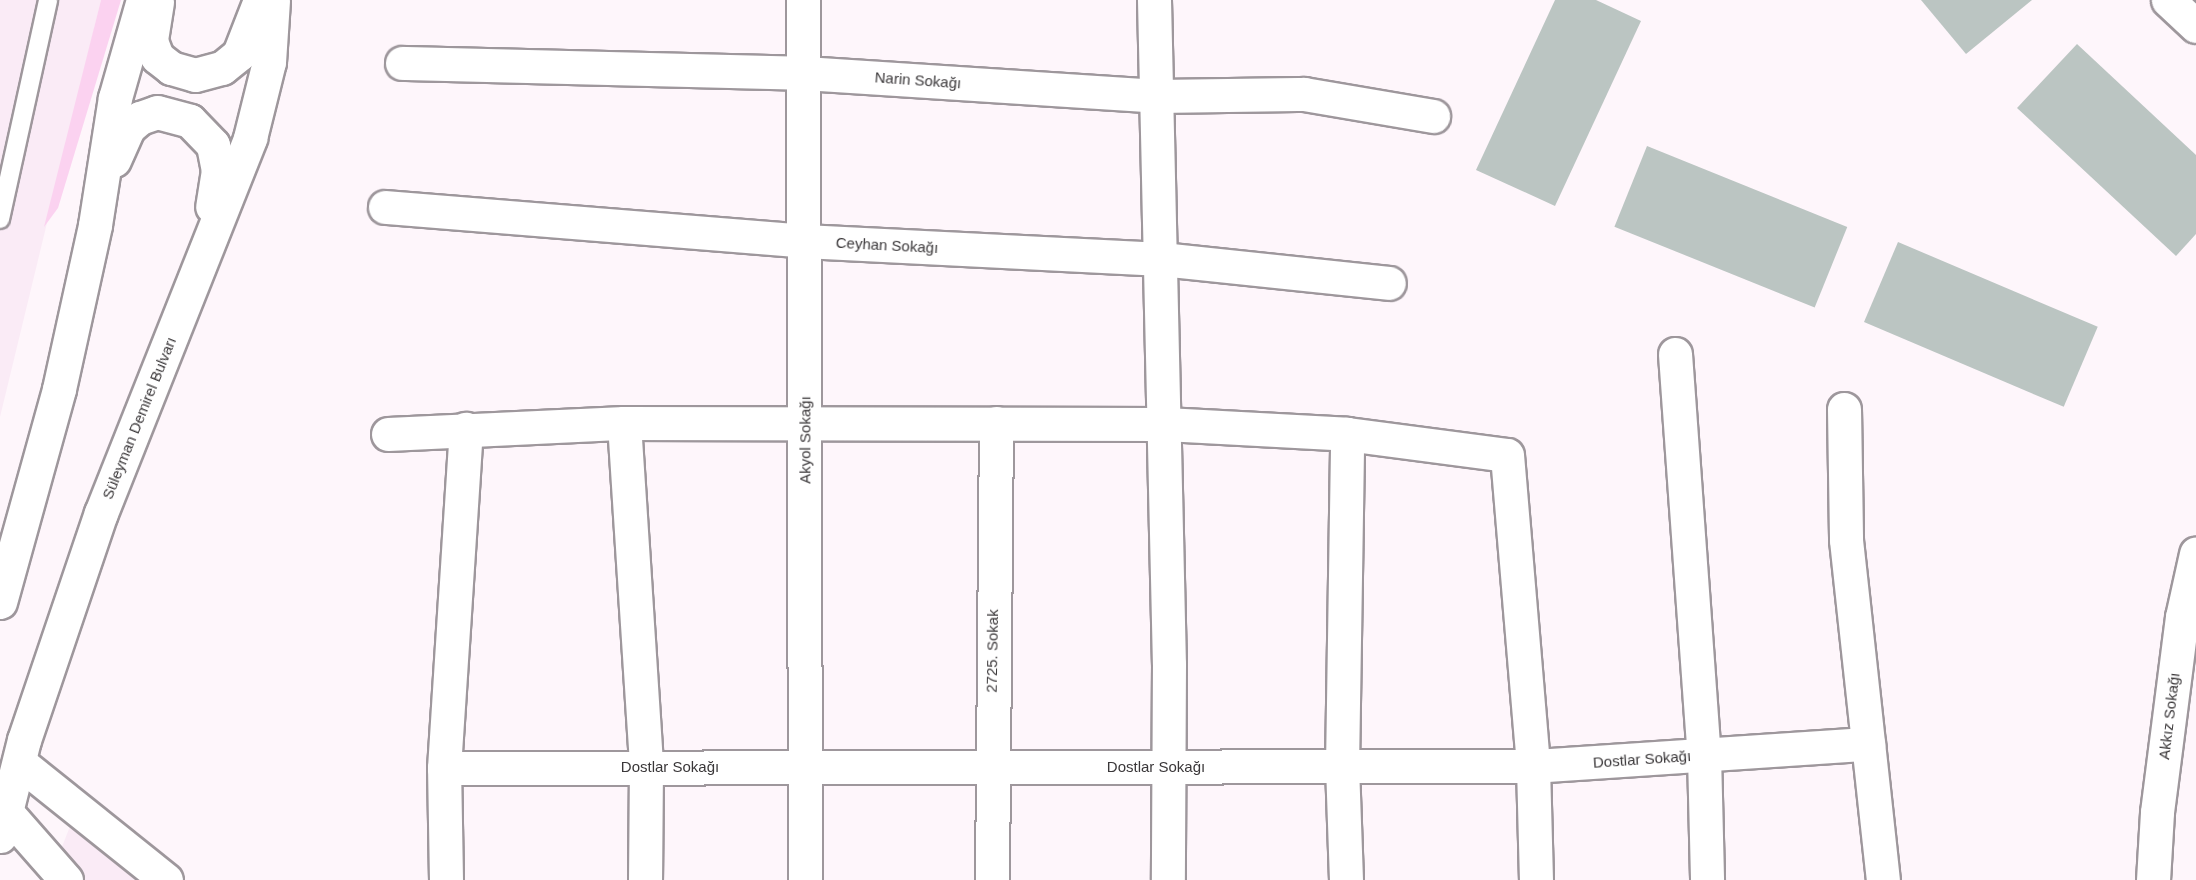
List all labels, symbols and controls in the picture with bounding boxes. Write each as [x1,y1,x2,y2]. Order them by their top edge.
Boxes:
street label: Narin Sokağı [874,68,962,92]
street label: Ceyhan Sokağı [835,233,939,257]
street label: Süleyman Demirel Bulvarı [98,334,180,502]
street label: Akyol Sokağı [796,396,814,484]
street label: 2725. Sokak [982,609,1002,693]
street label: Akkız Sokağı [2155,671,2183,761]
street label: Dostlar Sokağı [1592,747,1692,771]
street label: Dostlar Sokağı [621,758,719,776]
street label: Dostlar Sokağı [1107,758,1205,776]

